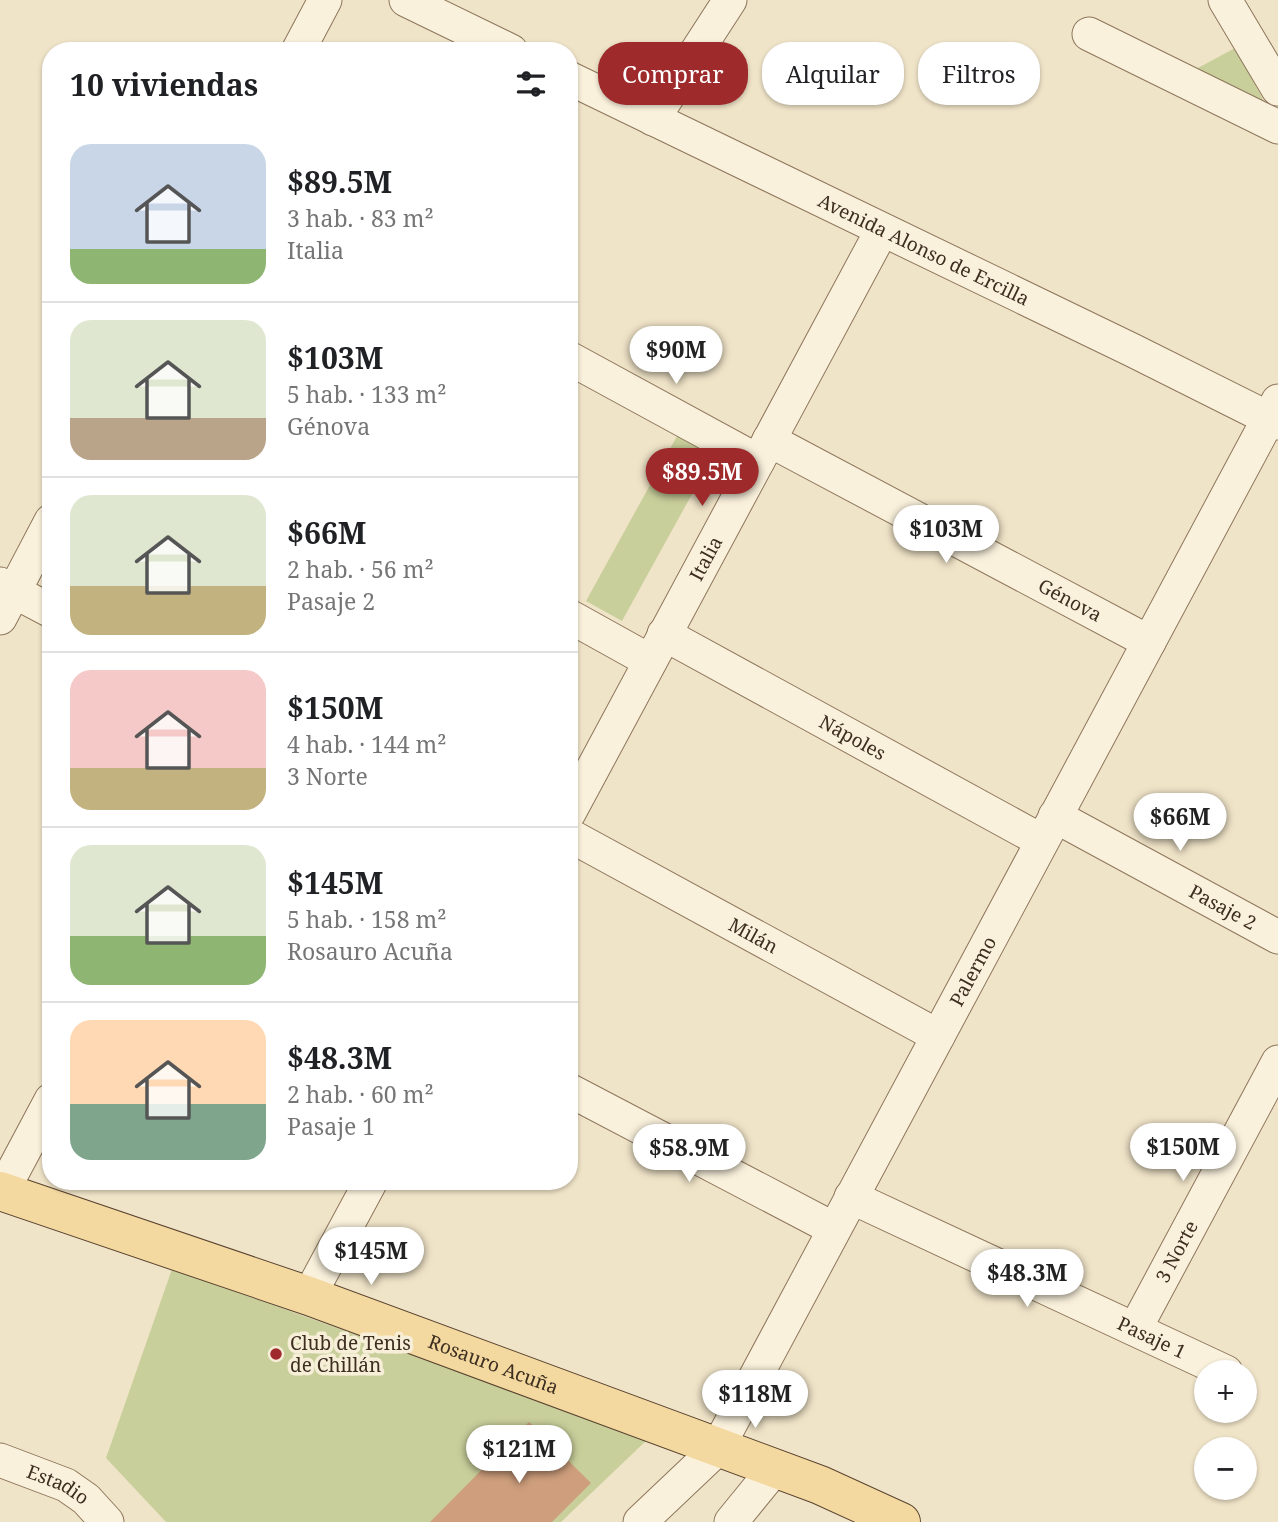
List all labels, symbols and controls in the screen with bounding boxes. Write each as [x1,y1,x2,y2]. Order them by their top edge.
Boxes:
chip: Comprar [598,42,748,105]
chip: Alquilar [762,42,904,105]
chip: Filtros [918,42,1040,105]
text: 10 viviendas [70,64,258,105]
icon: filters [512,65,550,103]
text: $89.5M [287,161,392,202]
icon: home [126,172,210,256]
street label: Avenida Alonso de Ercilla [814,187,1034,311]
text: 3 hab. · 83 m² [287,202,434,234]
text: Italia [287,234,344,266]
pin: $90M [635,326,717,386]
text: $90M [646,333,706,365]
text: $103M [287,337,383,378]
icon: home [126,348,210,432]
text: 5 hab. · 133 m² [287,378,446,410]
text: Génova [287,410,370,442]
pin: $89.5M [645,448,759,508]
text: $89.5M [662,455,742,487]
pin: $103M [897,505,995,565]
text: $66M [287,512,366,553]
text: $103M [909,512,983,544]
icon: home [126,523,210,607]
street label: Italia [683,531,728,585]
text: 2 hab. · 56 m² [287,553,434,585]
street label: Génova [1034,572,1107,628]
text: Pasaje 2 [287,585,375,617]
text: $150M [287,687,383,728]
icon: home [126,698,210,782]
street label: Nápoles [815,708,891,766]
text: 4 hab. · 144 m² [287,728,446,760]
text: 3 Norte [287,760,368,792]
pin: $66M [1139,794,1221,853]
text: $66M [1150,800,1210,832]
text: $145M [287,862,383,903]
icon: home [126,873,210,957]
street label: Pasaje 2 [1185,878,1261,936]
text: 5 hab. · 158 m² [287,903,446,935]
street label: Milán [724,911,783,959]
street label: Palermo [943,932,1002,1011]
text: Rosauro Acuña [287,935,453,967]
text: $48.3M [287,1037,392,1078]
icon: home [126,1048,210,1132]
text: 2 hab. · 60 m² [287,1078,434,1110]
text: Pasaje 1 [287,1110,375,1142]
pin: $58.9M [632,1124,746,1184]
pin: $150M [1134,1124,1232,1183]
text: $150M [1146,1130,1220,1162]
text: $58.9M [649,1131,729,1163]
street label: 3 Norte [1149,1216,1204,1287]
pin: $145M [322,1228,420,1287]
text: $145M [334,1234,408,1266]
pin: $48.3M [970,1250,1084,1309]
text: $48.3M [987,1256,1067,1288]
street label: Pasaje 1 [1113,1310,1190,1365]
street label: Rosauro Acuña [425,1328,562,1400]
place label: Club de Tenis de Chillán [290,1330,411,1378]
marker: Club de Tenis de Chillán [268,1346,284,1362]
map controls [1194,1360,1257,1500]
button: + [1194,1360,1257,1423]
pin: $118M [706,1370,804,1430]
text: $118M [718,1377,792,1409]
pin: $121M [470,1426,568,1485]
text: $121M [482,1432,556,1464]
button: − [1194,1437,1257,1500]
street label: Estadio [23,1458,95,1510]

